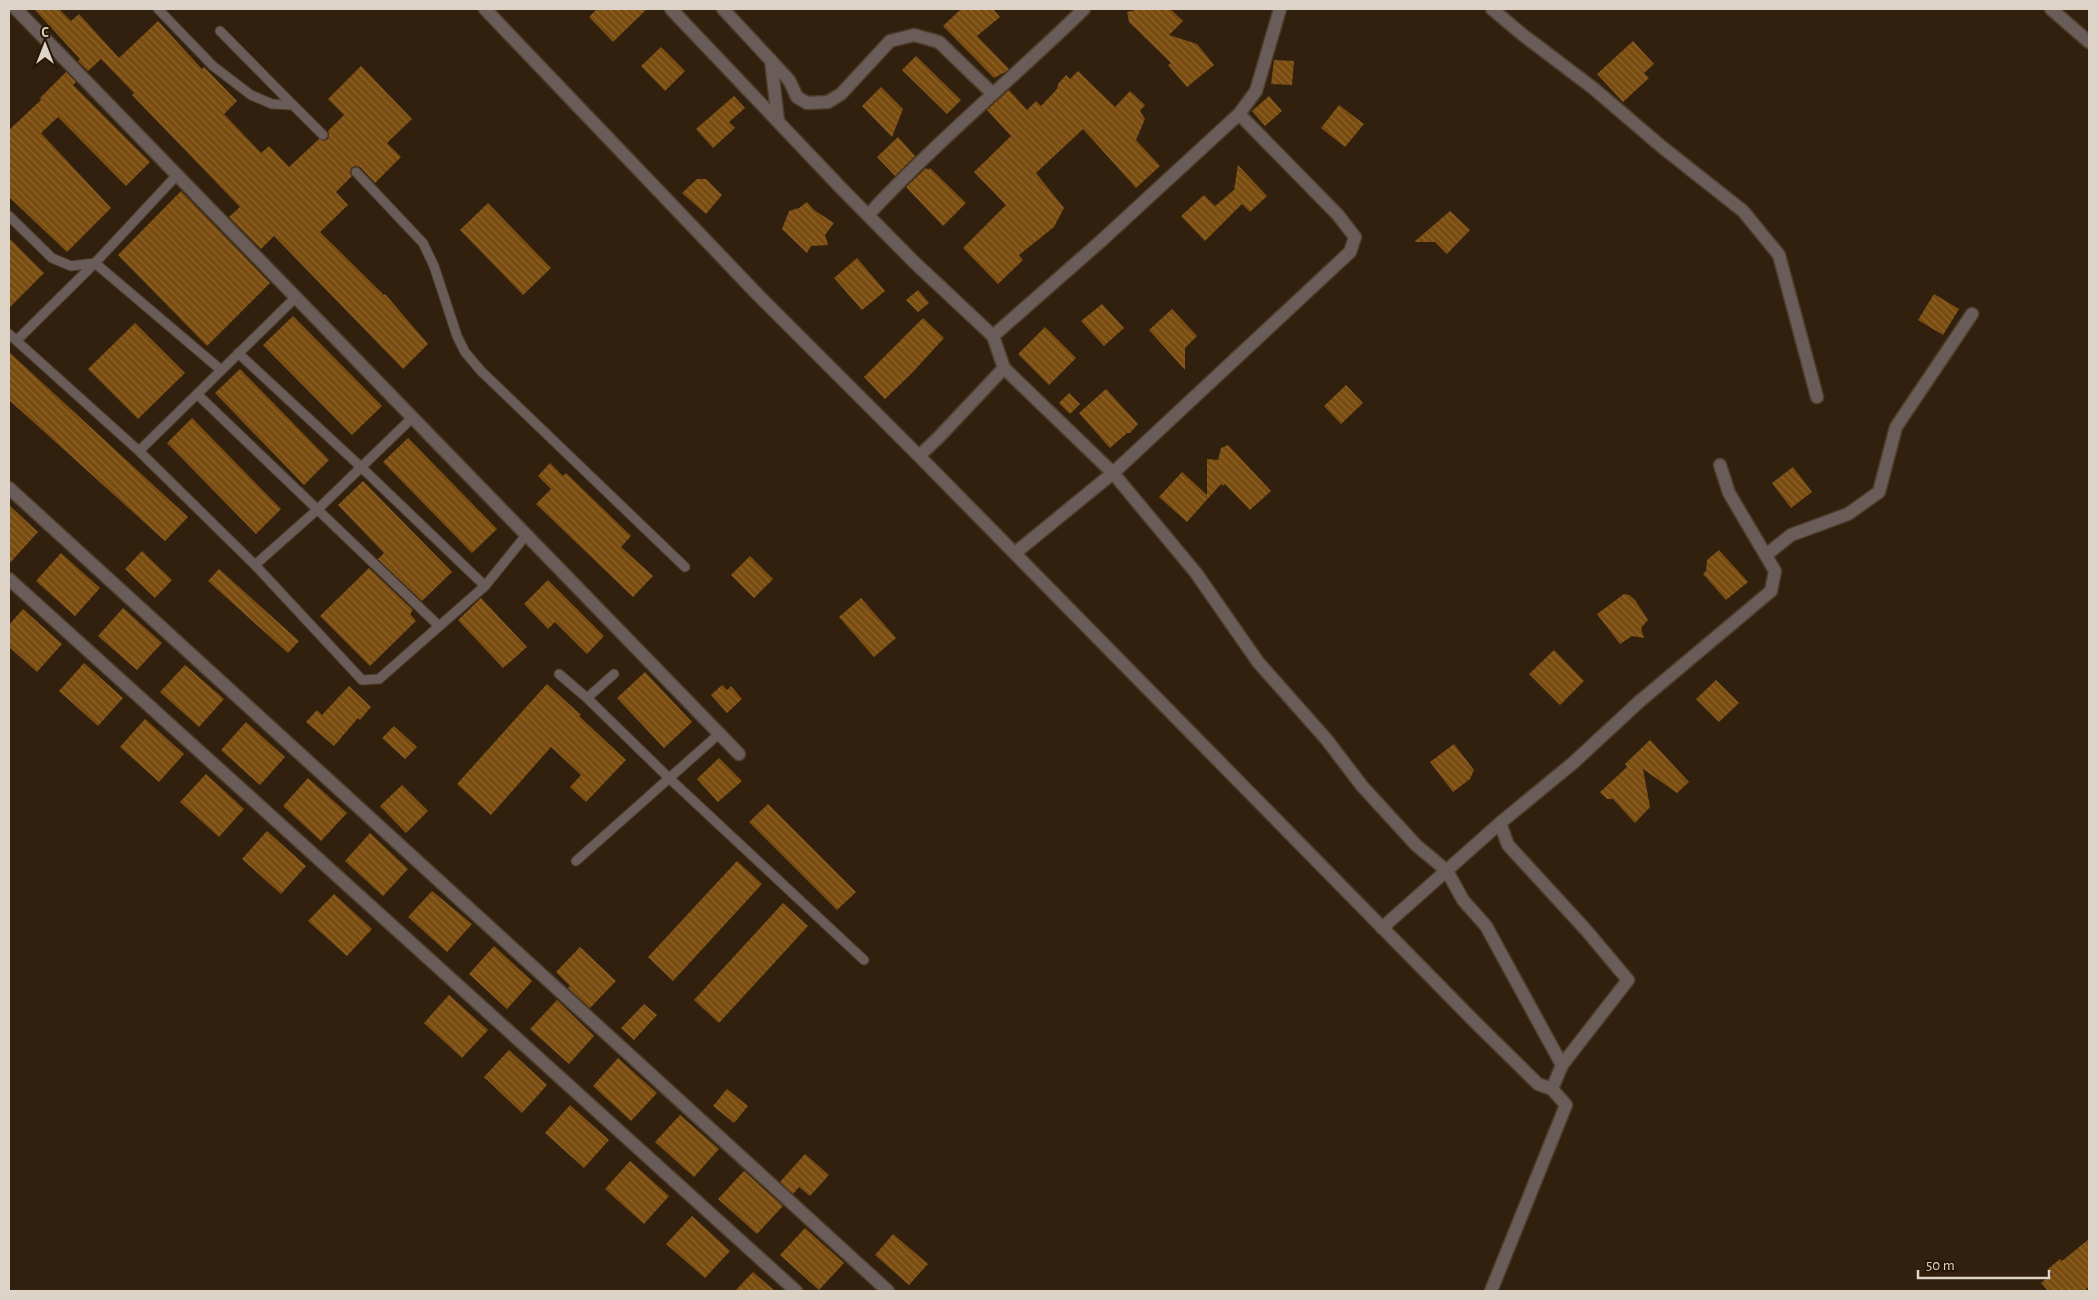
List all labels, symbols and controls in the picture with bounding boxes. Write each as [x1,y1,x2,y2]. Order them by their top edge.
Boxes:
north arrow [20,20,70,70]
text: С [41,26,49,40]
scale bar [1918,1248,2049,1280]
text: 50 m [1926,1258,1955,1273]

